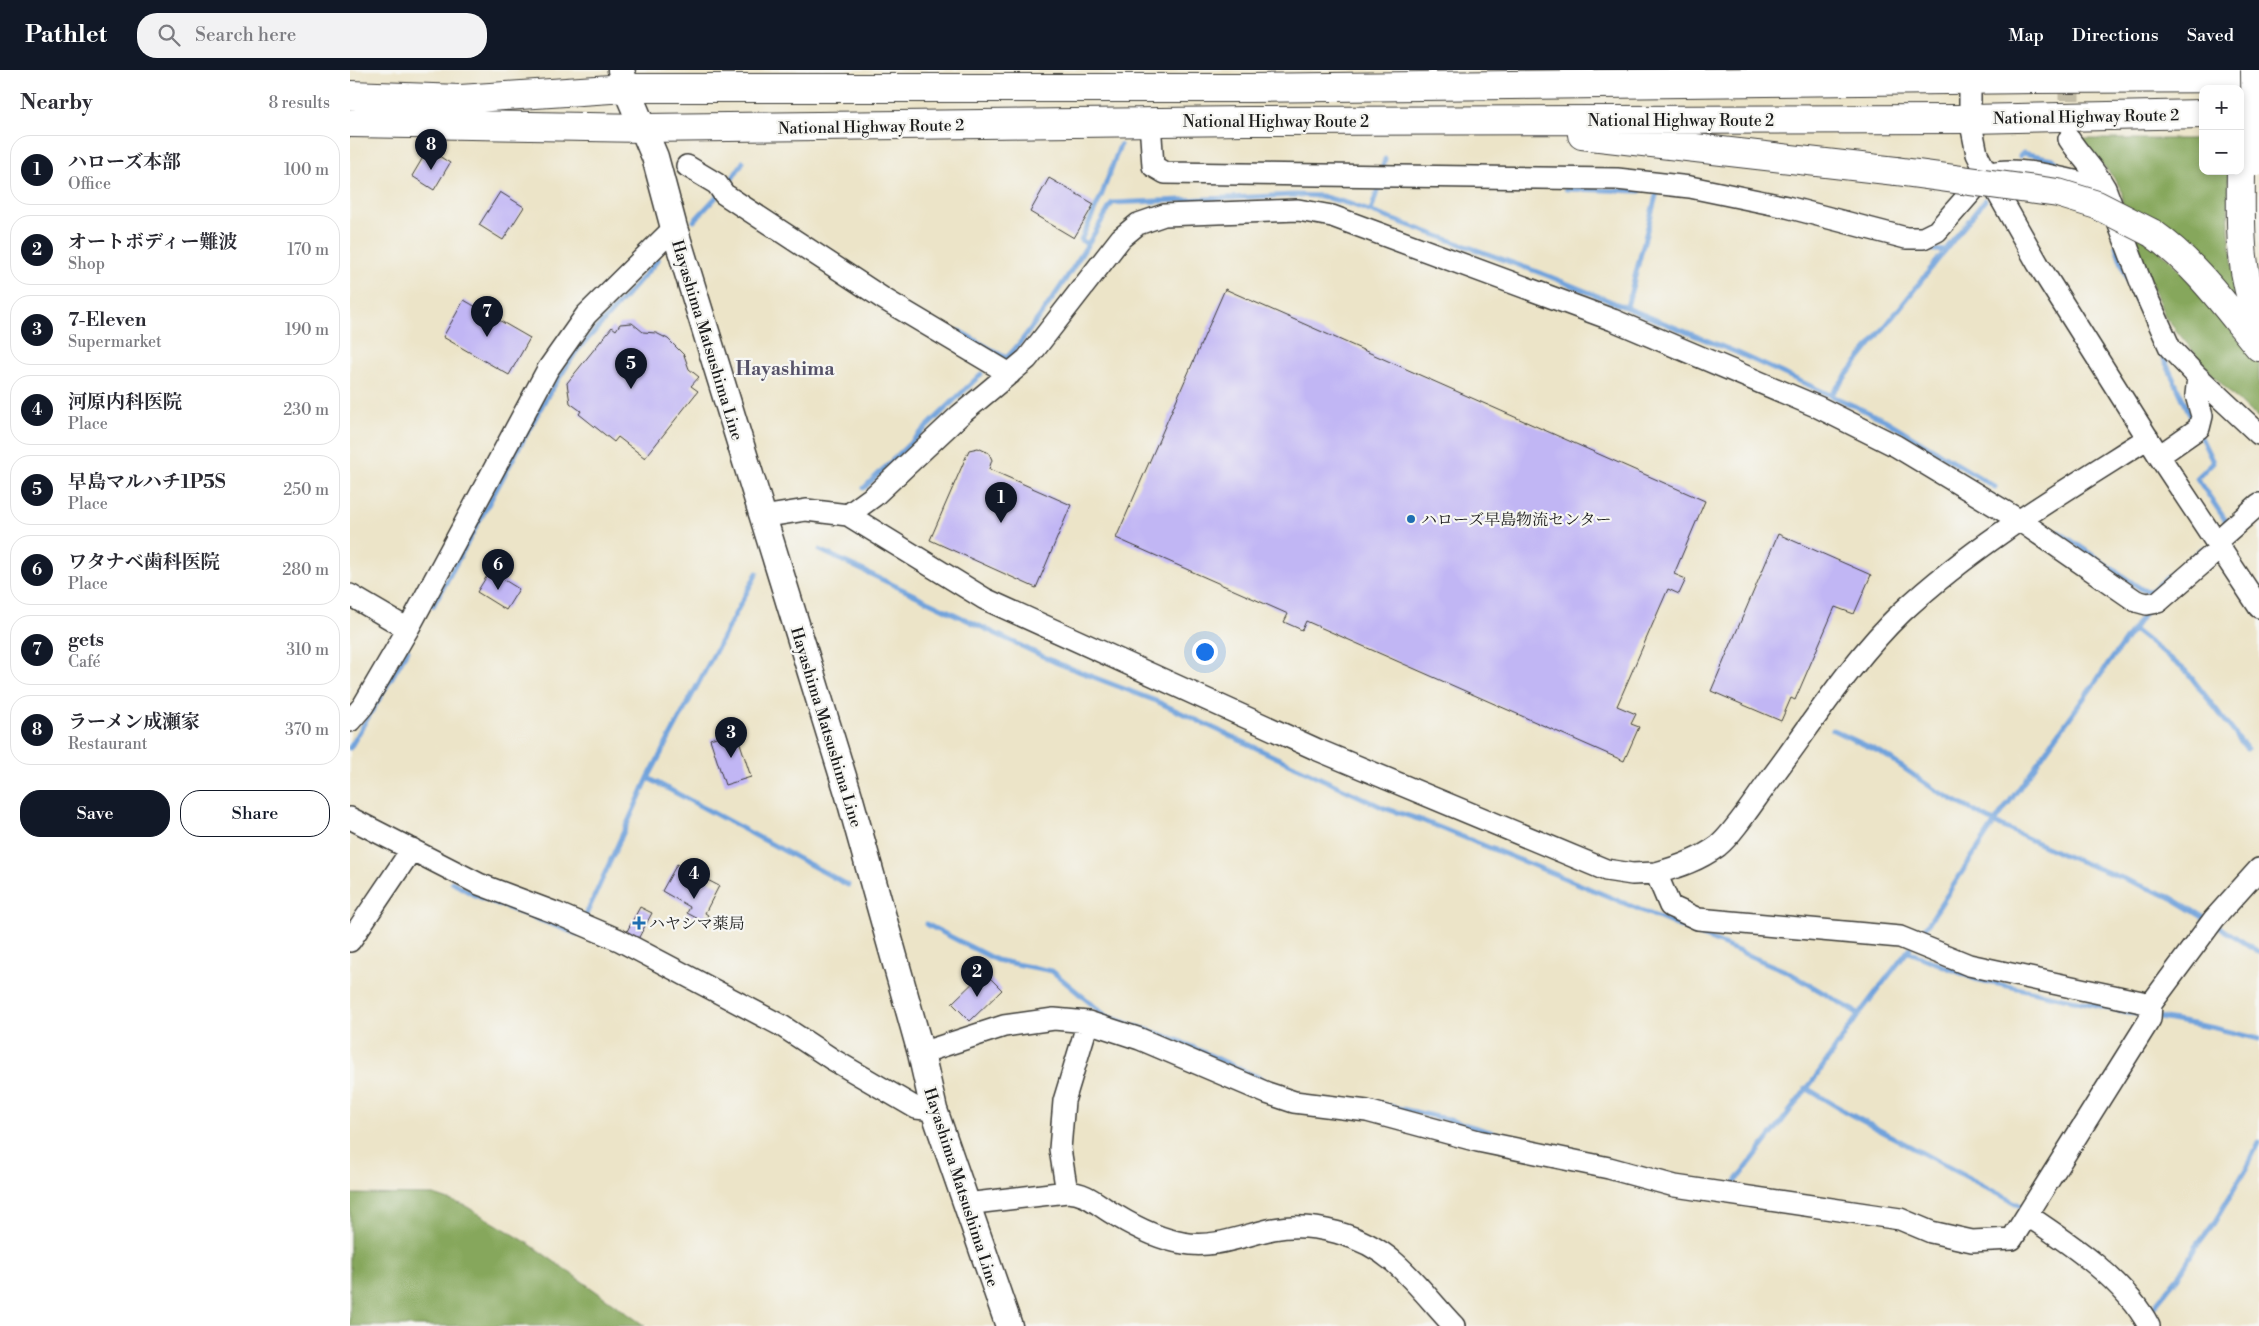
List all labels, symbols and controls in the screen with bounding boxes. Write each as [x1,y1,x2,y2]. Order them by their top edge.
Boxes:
search box [137,13,487,58]
text: Pathlet [25,20,107,50]
icon: search [155,21,183,49]
text: Search here [195,23,296,47]
text: Map [2008,24,2044,47]
text: Directions [2072,24,2159,47]
text: Saved [2187,24,2234,47]
map controls [2199,85,2244,175]
button: + [2199,85,2244,130]
text: Nearby [20,90,93,116]
text: 8 results [268,93,330,113]
street label: National Highway Route 2 [1993,105,2179,129]
street label: National Highway Route 2 [1588,111,1774,131]
street label: National Highway Route 2 [1183,112,1369,132]
street label: National Highway Route 2 [778,115,964,139]
pin: 8 [415,129,447,170]
button: − [2199,130,2244,175]
text: ハローズ本部 [68,150,181,174]
text: 1 [33,160,41,180]
text: 100 m [284,160,329,180]
text: Office [68,174,111,194]
text: オートボディー難波 [68,230,237,254]
street label: Hayashima Matsushima Line [667,238,747,443]
text: 2 [32,240,42,260]
text: 170 m [287,240,329,260]
text: Shop [68,254,105,274]
pin: 7 [471,296,503,337]
text: 7-Eleven [68,308,146,332]
text: 3 [32,320,42,340]
text: 190 m [285,320,329,340]
text: Supermarket [68,332,162,352]
pin: 5 [615,348,647,389]
district label: Hayashima [735,357,835,381]
text: 河原内科医院 [68,390,182,414]
text: 4 [32,400,42,420]
text: 230 m [283,400,329,420]
text: Place [68,414,108,434]
text: 早島マルハチ1P5S [68,470,226,494]
text: 5 [32,480,42,500]
text: 250 m [283,480,329,500]
pin: 1 [985,482,1017,523]
text: Place [68,494,108,514]
place label: ハローズ早島物流センター [1421,510,1612,530]
marker: ハローズ早島物流センター [1405,513,1417,525]
pin: 6 [482,549,514,590]
text: ワタナベ歯科医院 [68,550,220,574]
text: 6 [32,560,42,580]
text: 280 m [282,560,329,580]
text: Place [68,574,108,594]
street label: Hayashima Matsushima Line [786,625,866,830]
text: gets [68,628,104,652]
your location [1192,639,1218,665]
text: 7 [32,640,42,660]
text: 310 m [286,640,329,660]
text: Café [68,652,101,672]
text: ラーメン成瀬家 [68,710,200,734]
pin: 3 [715,717,747,758]
text: 8 [32,720,42,740]
text: 370 m [285,720,329,740]
text: Restaurant [68,734,147,754]
button: Save [20,790,170,837]
button: Share [180,790,330,837]
pin: 4 [678,858,710,899]
place label: ハヤシマ薬局 [649,914,745,934]
marker: ハヤシマ薬局 [633,917,645,929]
pin: 2 [961,956,993,997]
street label: Hayashima Matsushima Line [919,1085,1003,1290]

